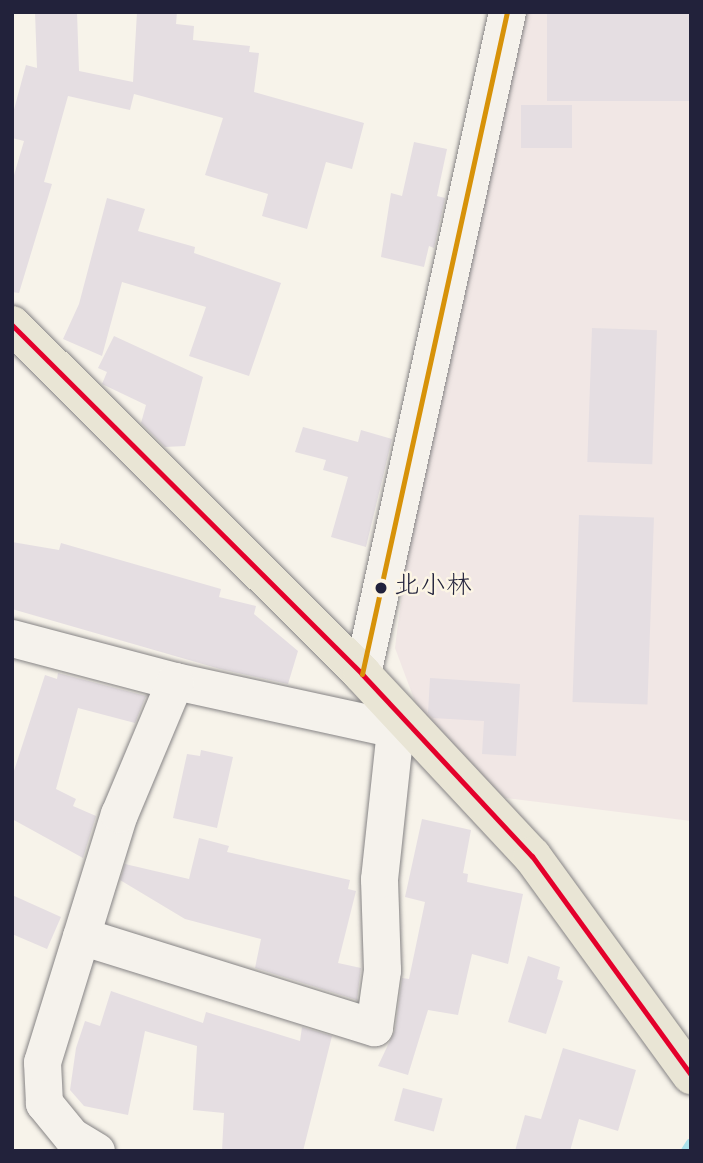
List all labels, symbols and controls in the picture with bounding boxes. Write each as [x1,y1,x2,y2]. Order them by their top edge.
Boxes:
place label: 北小林 [394,572,472,604]
marker: 北小林 [374,581,388,595]

